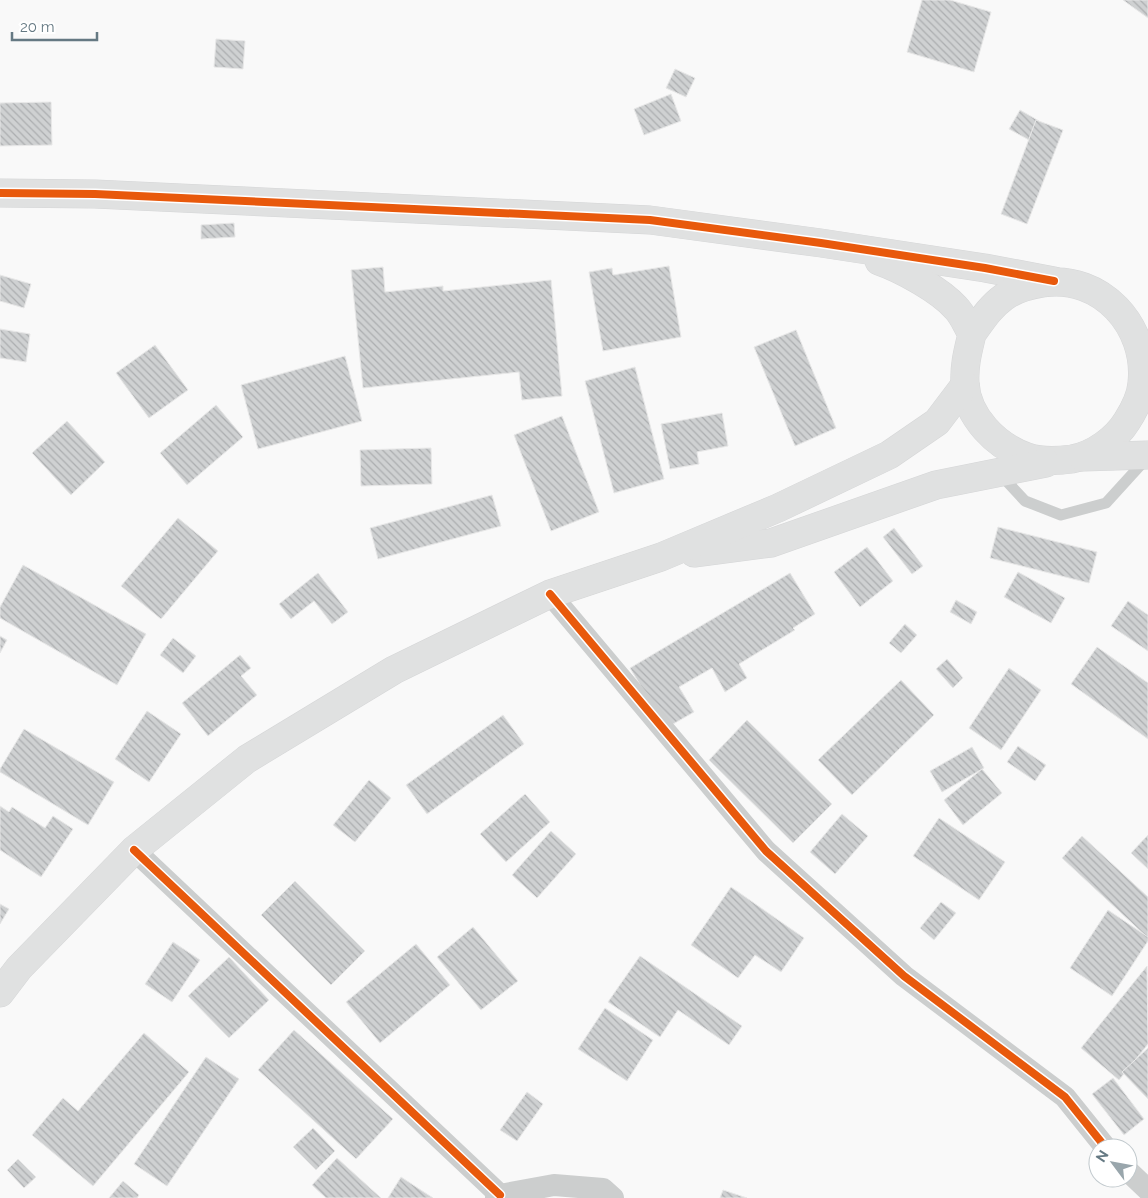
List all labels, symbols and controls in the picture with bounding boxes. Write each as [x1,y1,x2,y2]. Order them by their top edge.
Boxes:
scale bar [12,10,98,42]
text: 20 m [20,18,55,36]
north arrow [1088,1138,1138,1188]
text: N [1092,1147,1112,1165]

